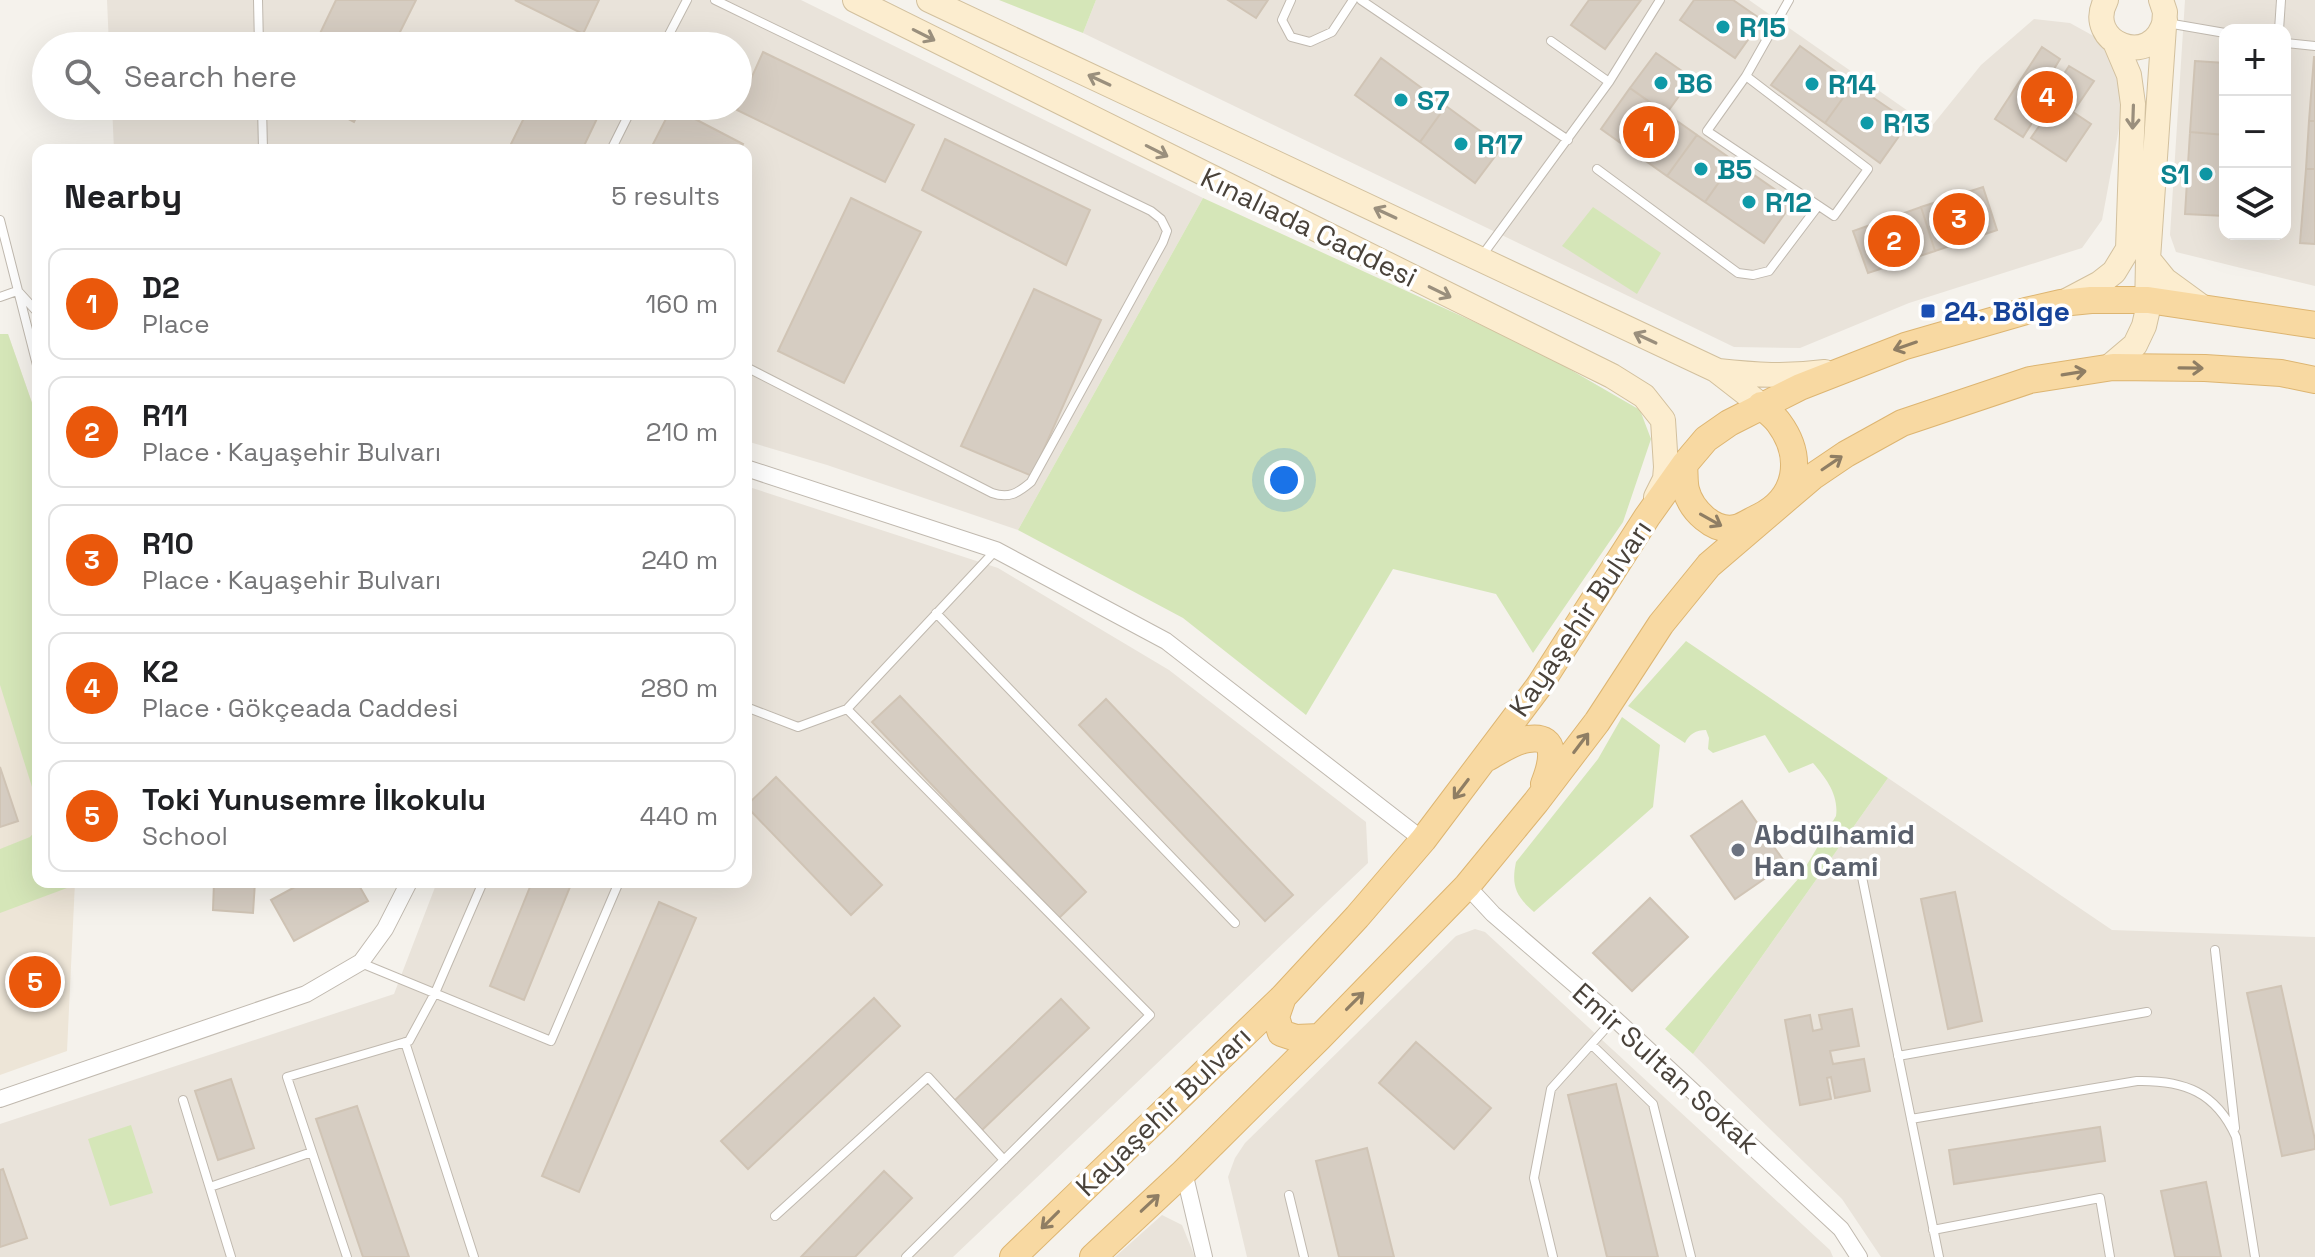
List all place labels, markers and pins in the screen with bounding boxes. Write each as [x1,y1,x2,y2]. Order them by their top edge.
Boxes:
place label: R15 [1739,9,1786,45]
marker: R15 [1714,18,1732,36]
place label: B6 [1677,65,1713,101]
place label: R14 [1828,66,1876,102]
pin: 4 [2021,67,2073,127]
marker: B6 [1652,74,1670,92]
marker: R14 [1803,75,1821,93]
place label: S7 [1417,82,1449,118]
marker: S7 [1392,91,1410,109]
pin: 1 [1623,102,1675,162]
place label: R13 [1883,105,1930,141]
marker: R13 [1858,114,1876,132]
place label: R17 [1477,126,1523,162]
marker: R17 [1452,135,1470,153]
place label: B5 [1717,151,1752,187]
place label: S1 [2160,156,2190,192]
marker: B5 [1692,160,1710,178]
marker: S1 [2197,165,2215,183]
place label: R12 [1765,184,1812,220]
pin: 3 [1933,189,1985,249]
marker: R12 [1740,193,1758,211]
pin: 2 [1868,211,1920,271]
place label: 24. Bölge [1944,293,2070,329]
marker: 24. Bölge [1919,302,1937,320]
place label: Abdülhamid Han Cami [1754,816,1915,884]
marker: Abdülhamid Han Cami [1729,841,1747,859]
pin: 5 [9,952,61,1012]

